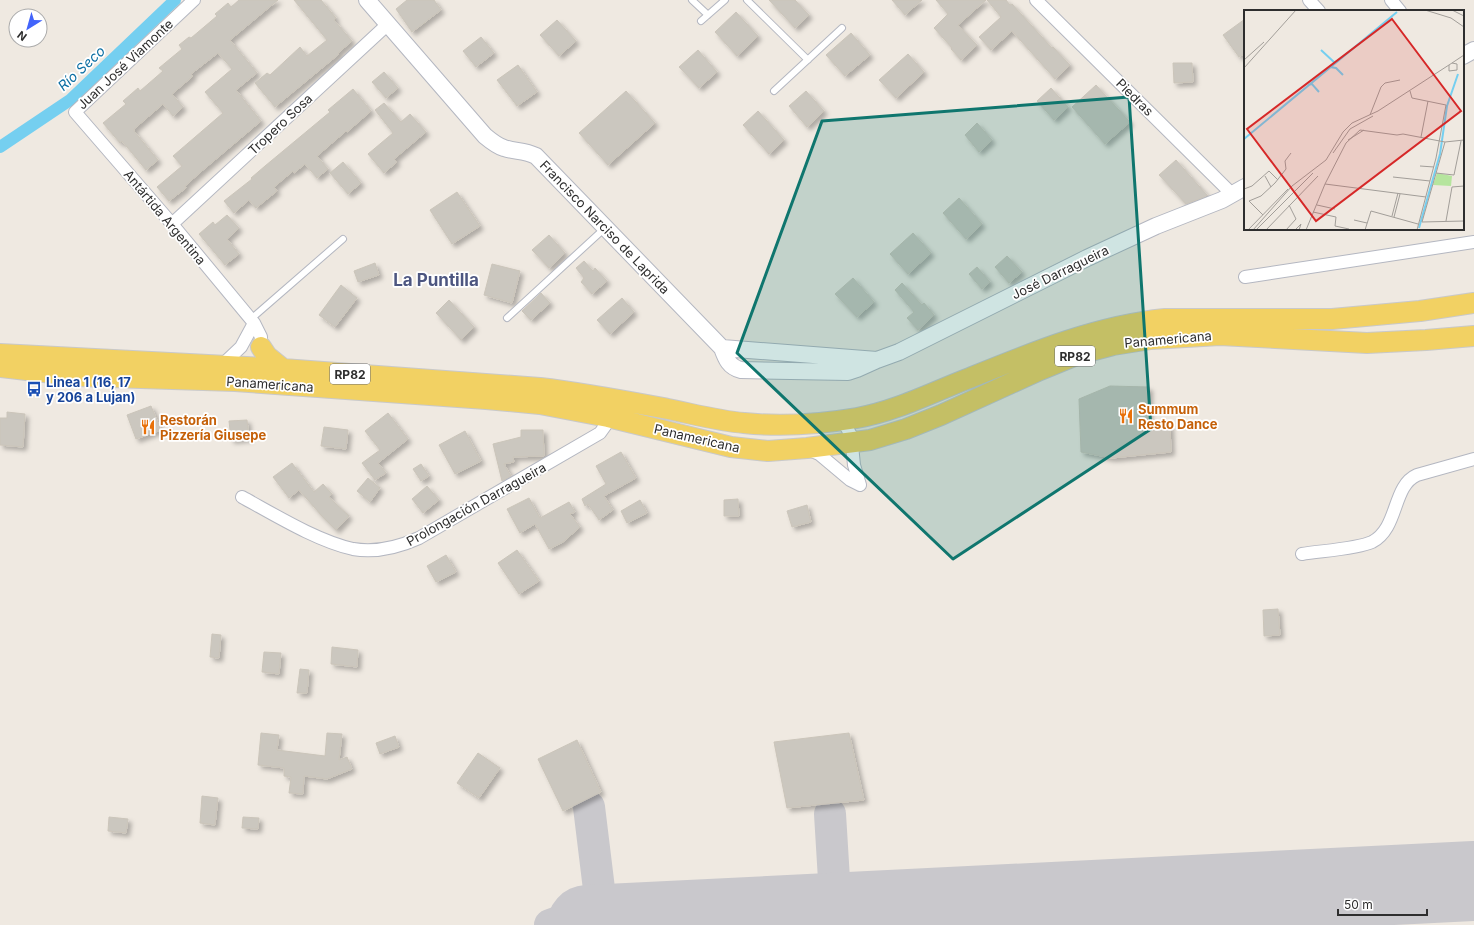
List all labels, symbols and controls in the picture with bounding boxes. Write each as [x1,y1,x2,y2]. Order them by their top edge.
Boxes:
north arrow [8,8,48,48]
inset map [1244,10,1464,230]
street label: Juan José Viamonte [74,16,176,112]
text: N [14,28,30,44]
water label: Río Seco [54,42,108,94]
street label: Piedras [1113,75,1157,119]
street label: Tropero Sosa [245,90,315,158]
street label: Francisco Narciso de Laprida [537,157,673,297]
street label: Antártida Argentina [121,166,209,268]
street label: José Darragueira [1009,242,1111,302]
district label: La Puntilla [393,270,479,290]
street label: Panamericana [1124,327,1212,351]
road number: RP82 [1055,346,1095,366]
road number: RP82 [330,364,370,384]
street label: Panamericana [226,373,314,395]
place label: Linea 1 (16, 17 y 206 a Lujan) [46,374,136,405]
bus stop icon: Linea 1 (16, 17 y 206 a Lujan) [25,380,43,398]
place label: Summum Resto Dance [1138,401,1218,432]
restaurant icon: Summum Resto Dance [1117,407,1135,425]
place label: Restorán Pizzería Giusepe [160,412,266,443]
restaurant icon: Restorán Pizzería Giusepe [139,418,157,436]
street label: Panamericana [653,420,741,456]
street label: Prolongación Darragueira [403,459,549,549]
scale bar [1338,891,1427,917]
text: 50 m [1344,897,1373,912]

